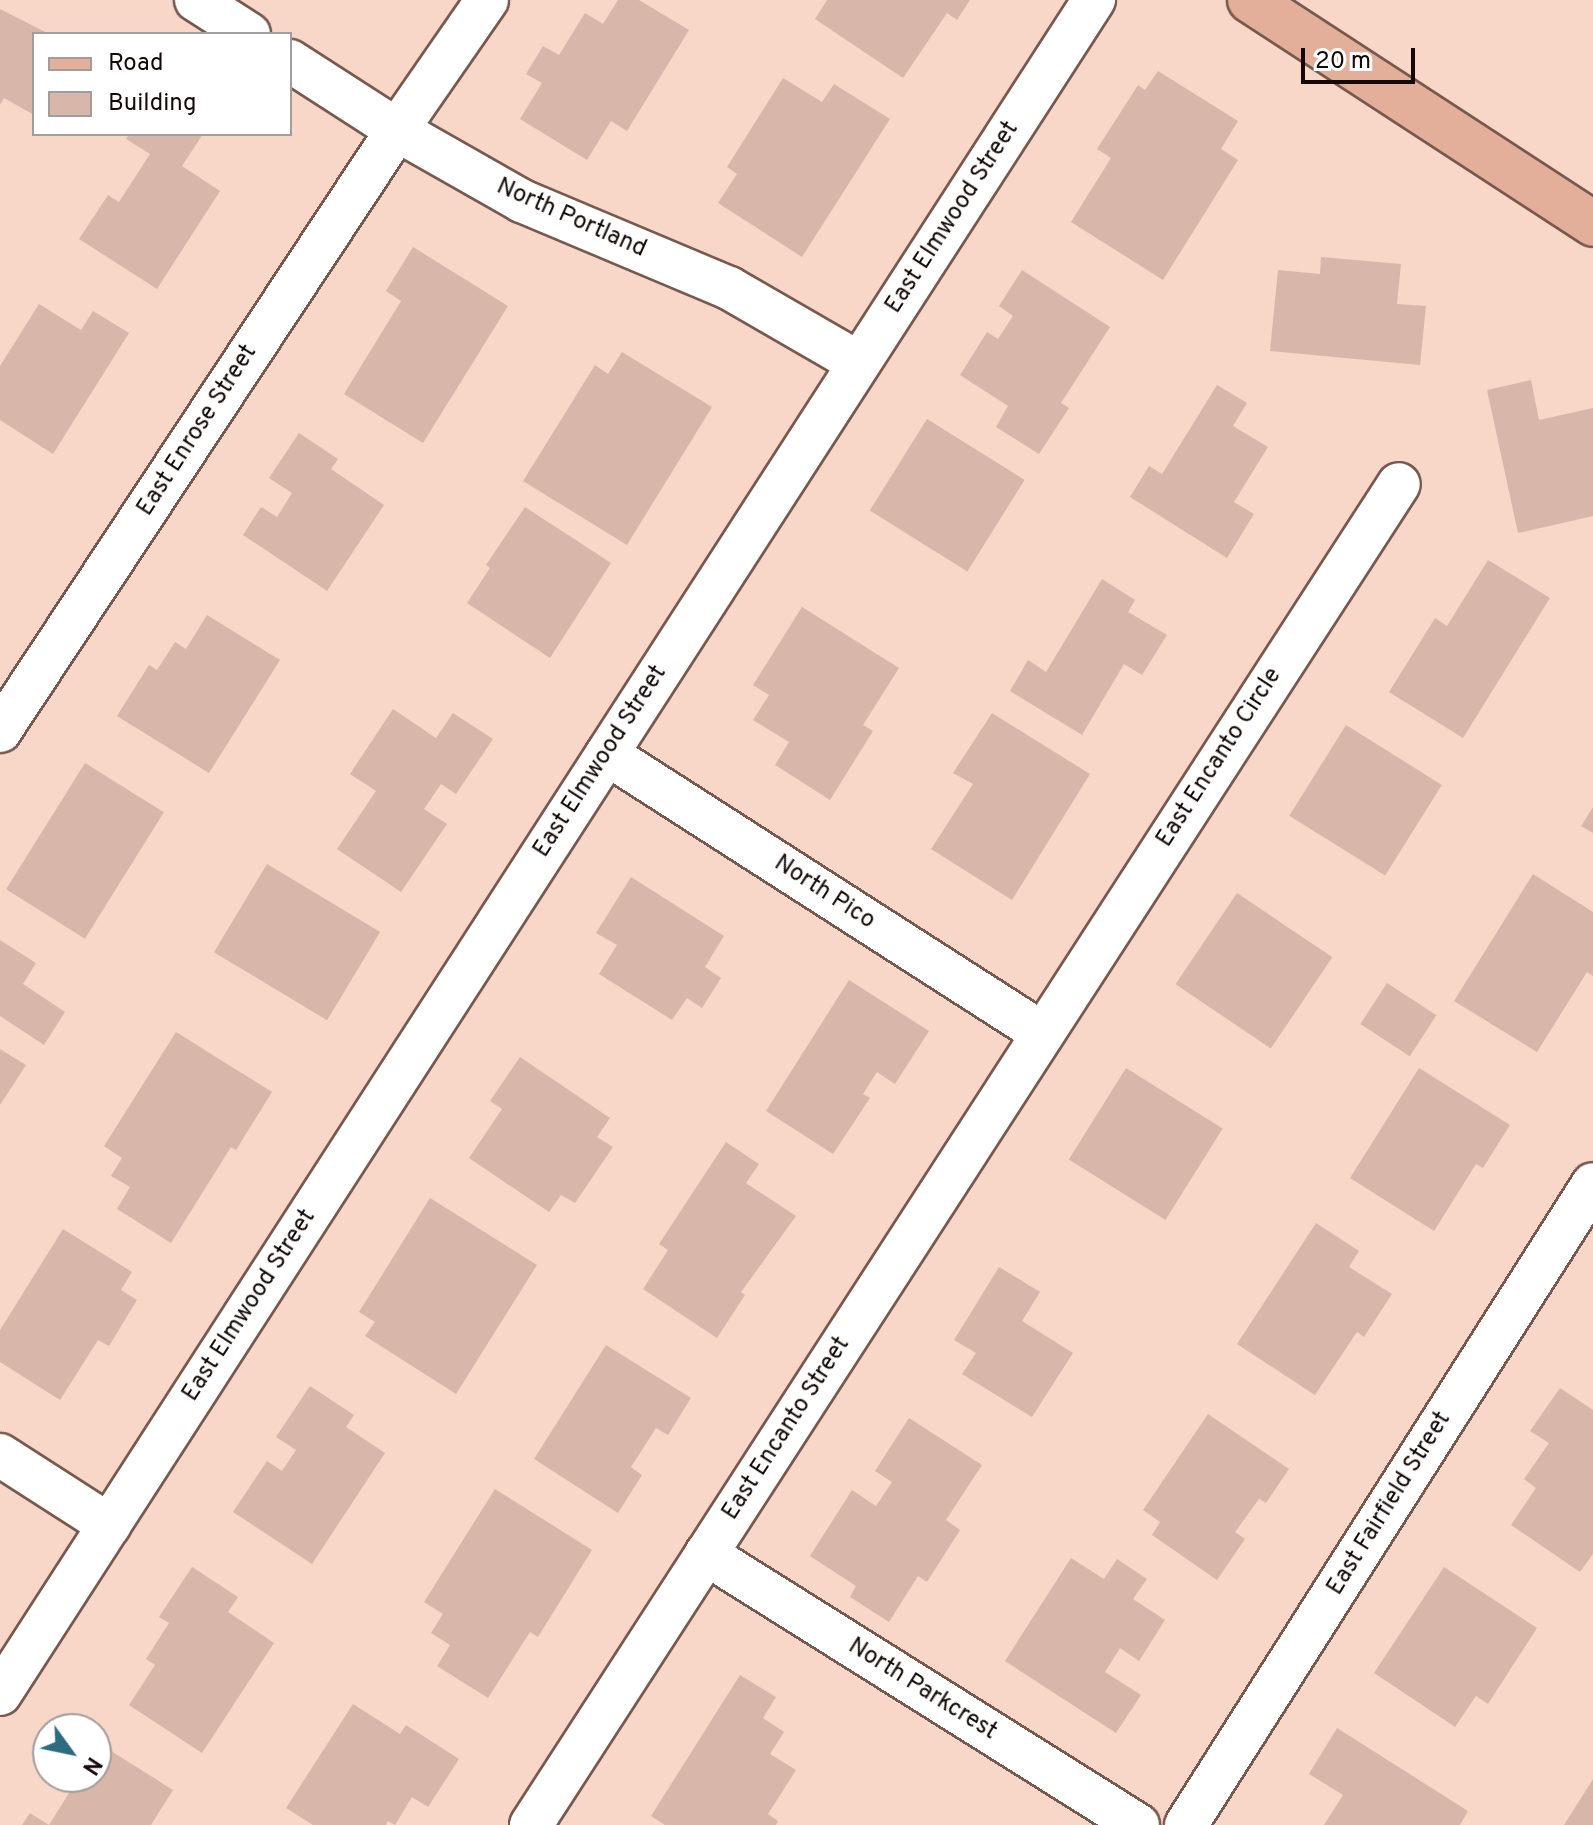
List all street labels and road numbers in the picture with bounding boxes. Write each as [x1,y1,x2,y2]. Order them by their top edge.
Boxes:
street label: East Elmwood Street [880,117,1026,319]
street label: North Portland [492,173,650,265]
street label: East Enrose Street [132,340,264,522]
street label: East Elmwood Street [528,661,674,863]
street label: East Encanto Circle [1151,663,1289,853]
street label: North Pico [768,850,880,936]
street label: East Elmwood Street [177,1205,323,1407]
street label: East Encanto Street [717,1332,857,1526]
street label: East Fairfield Street [1322,1407,1458,1601]
street label: North Parkcrest [842,1633,1002,1747]

